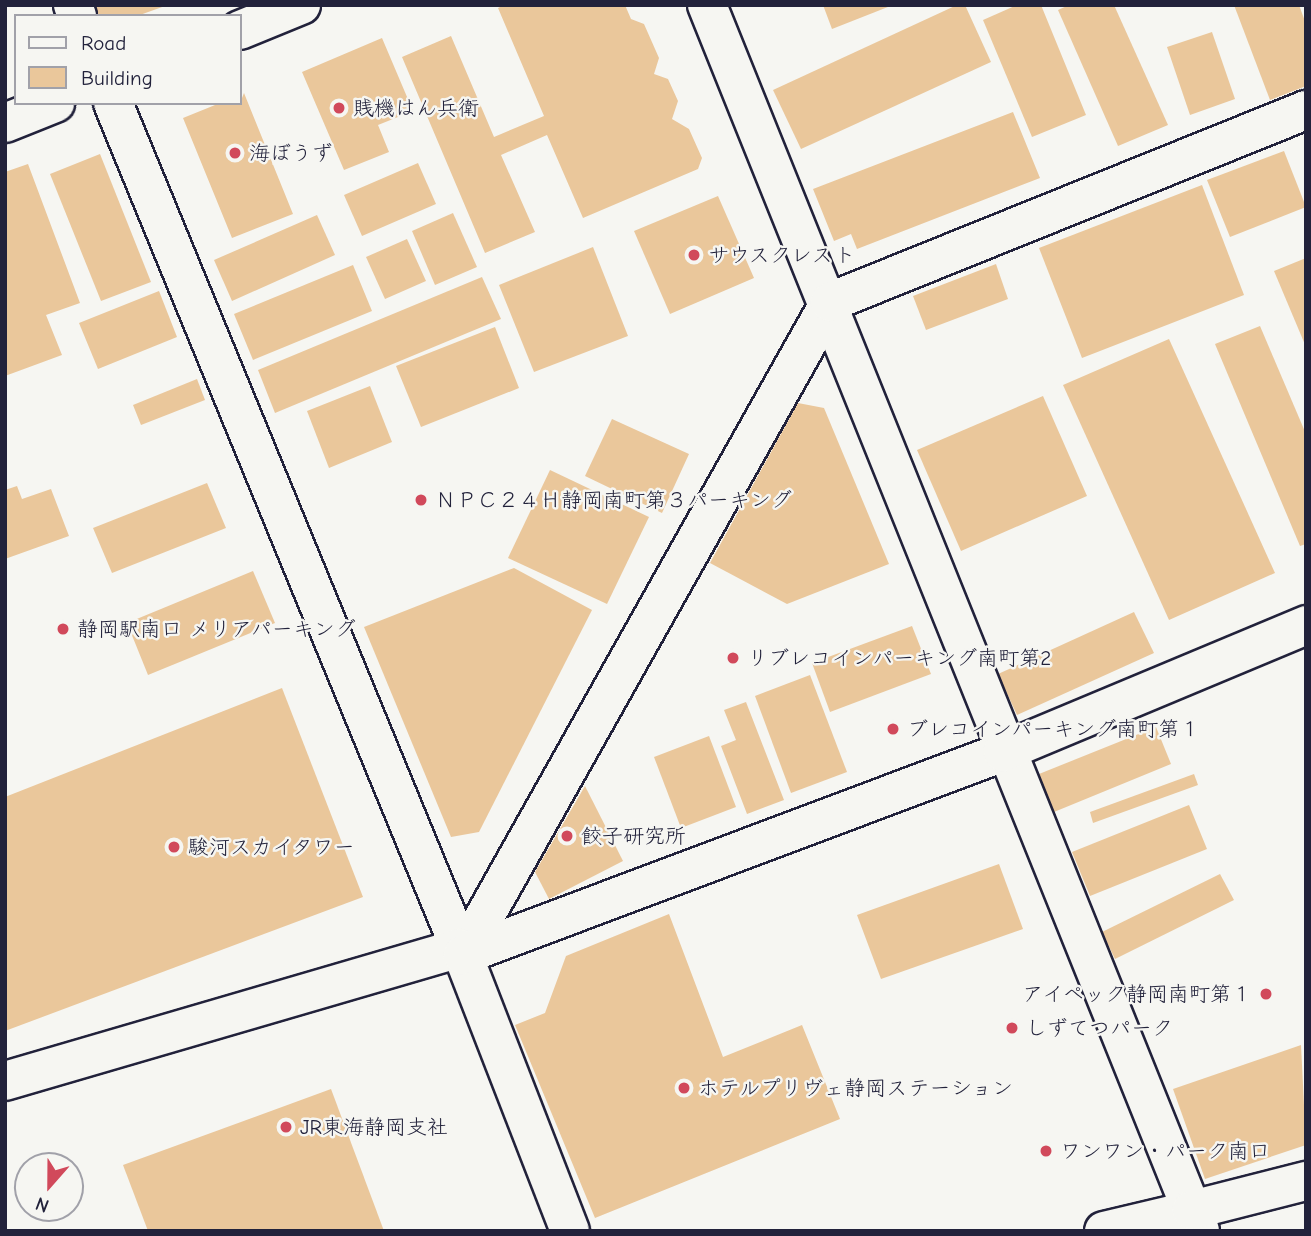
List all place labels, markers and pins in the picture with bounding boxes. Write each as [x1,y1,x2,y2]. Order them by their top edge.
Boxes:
place label: 賎機はん兵衛 [353,95,479,121]
marker: 賎機はん兵衛 [331,100,347,116]
place label: 海ぼうず [249,140,333,166]
marker: 海ぼうず [227,145,243,161]
place label: サウスクレスト [708,242,855,268]
marker: サウスクレスト [686,247,702,263]
place label: ＮＰＣ２４Ｈ静岡南町第３パーキング [435,487,792,513]
marker: ＮＰＣ２４Ｈ静岡南町第３パーキング [413,492,429,508]
place label: 静岡駅南口 メリアパーキング [77,616,357,642]
marker: 静岡駅南口 メリアパーキング [55,621,71,637]
place label: リブレコインパーキング南町第2 [747,645,1052,671]
marker: リブレコインパーキング南町第2 [725,650,741,666]
place label: ブレコインパーキング南町第１ [907,716,1201,742]
marker: ブレコインパーキング南町第１ [885,721,901,737]
place label: 餃子研究所 [581,823,686,849]
marker: 餃子研究所 [559,828,575,844]
place label: 駿河スカイタワー [188,834,356,860]
marker: 駿河スカイタワー [166,839,182,855]
place label: アイペック静岡南町第１ [1021,981,1252,1007]
marker: アイペック静岡南町第１ [1258,986,1274,1002]
place label: しずてつパーク [1026,1015,1173,1041]
marker: しずてつパーク [1004,1020,1020,1036]
place label: ホテルプリヴェ静岡ステーション [698,1075,1013,1101]
marker: ホテルプリヴェ静岡ステーション [676,1080,692,1096]
place label: JR東海静岡支社 [300,1114,448,1140]
marker: JR東海静岡支社 [278,1119,294,1135]
place label: ワンワン・パーク南口 [1060,1138,1270,1164]
marker: ワンワン・パーク南口 [1038,1143,1054,1159]

